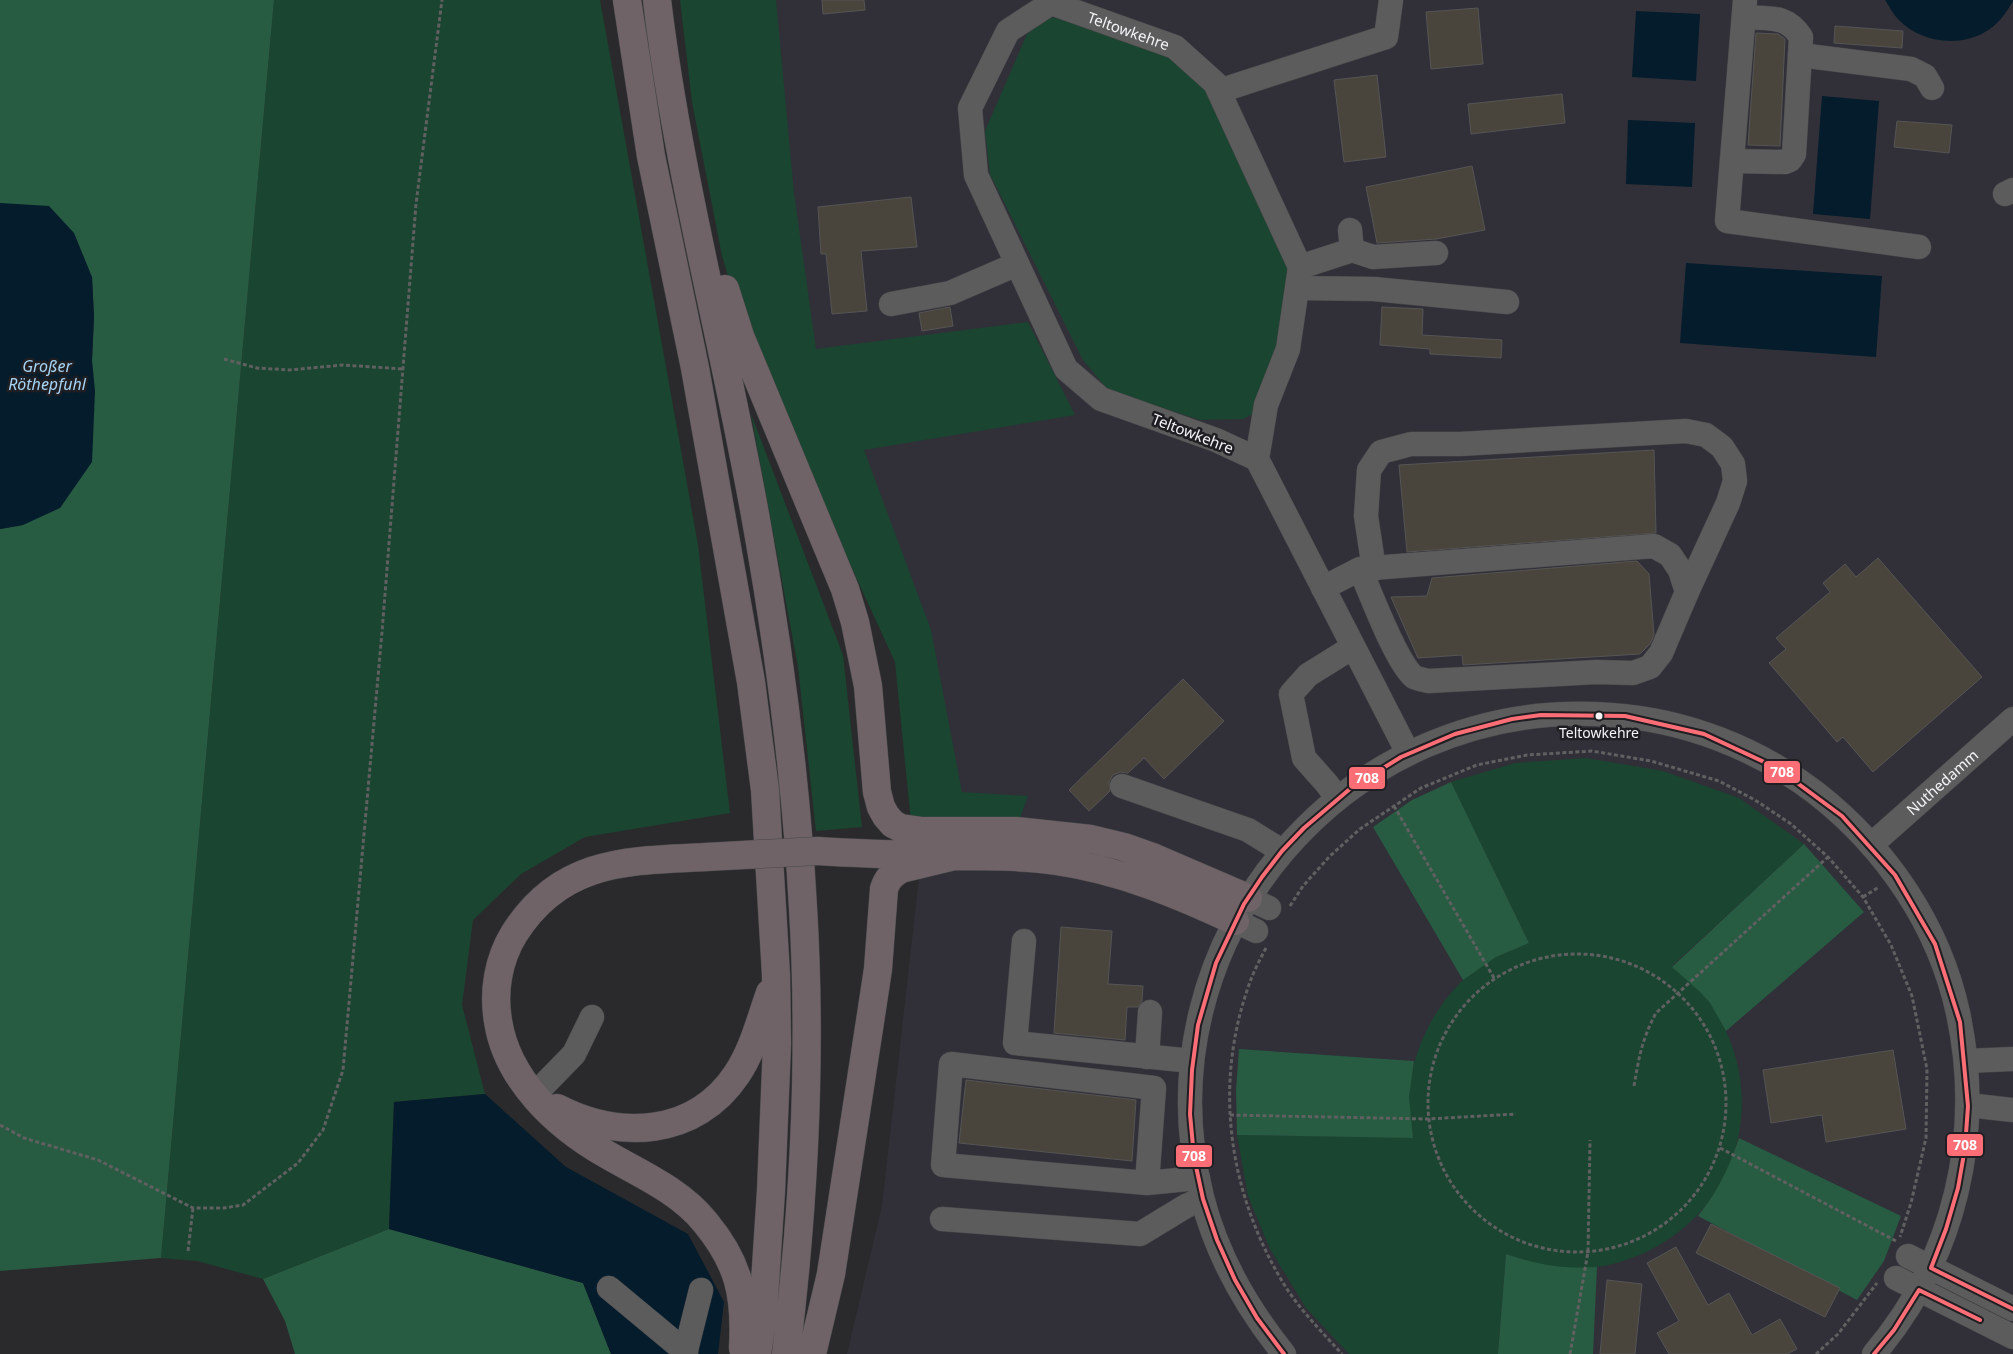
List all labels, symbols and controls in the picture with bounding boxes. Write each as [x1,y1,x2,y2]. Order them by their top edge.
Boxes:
street label: Teltowkehre [1085,7,1172,54]
water label: Großer Röthepfuhl [8,355,87,395]
street label: Teltowkehre [1149,408,1237,458]
marker: Teltowkehre [1594,711,1604,721]
place label: Teltowkehre [1559,723,1639,742]
street label: Nuthedamm [1902,745,1982,819]
line badge: 708 [1763,760,1801,784]
text: 708 [1770,762,1794,781]
line badge: 708 [1348,766,1386,790]
text: 708 [1355,768,1379,787]
line badge: 708 [1946,1133,1984,1157]
text: 708 [1953,1135,1977,1154]
line badge: 708 [1175,1144,1213,1168]
text: 708 [1182,1146,1206,1165]

